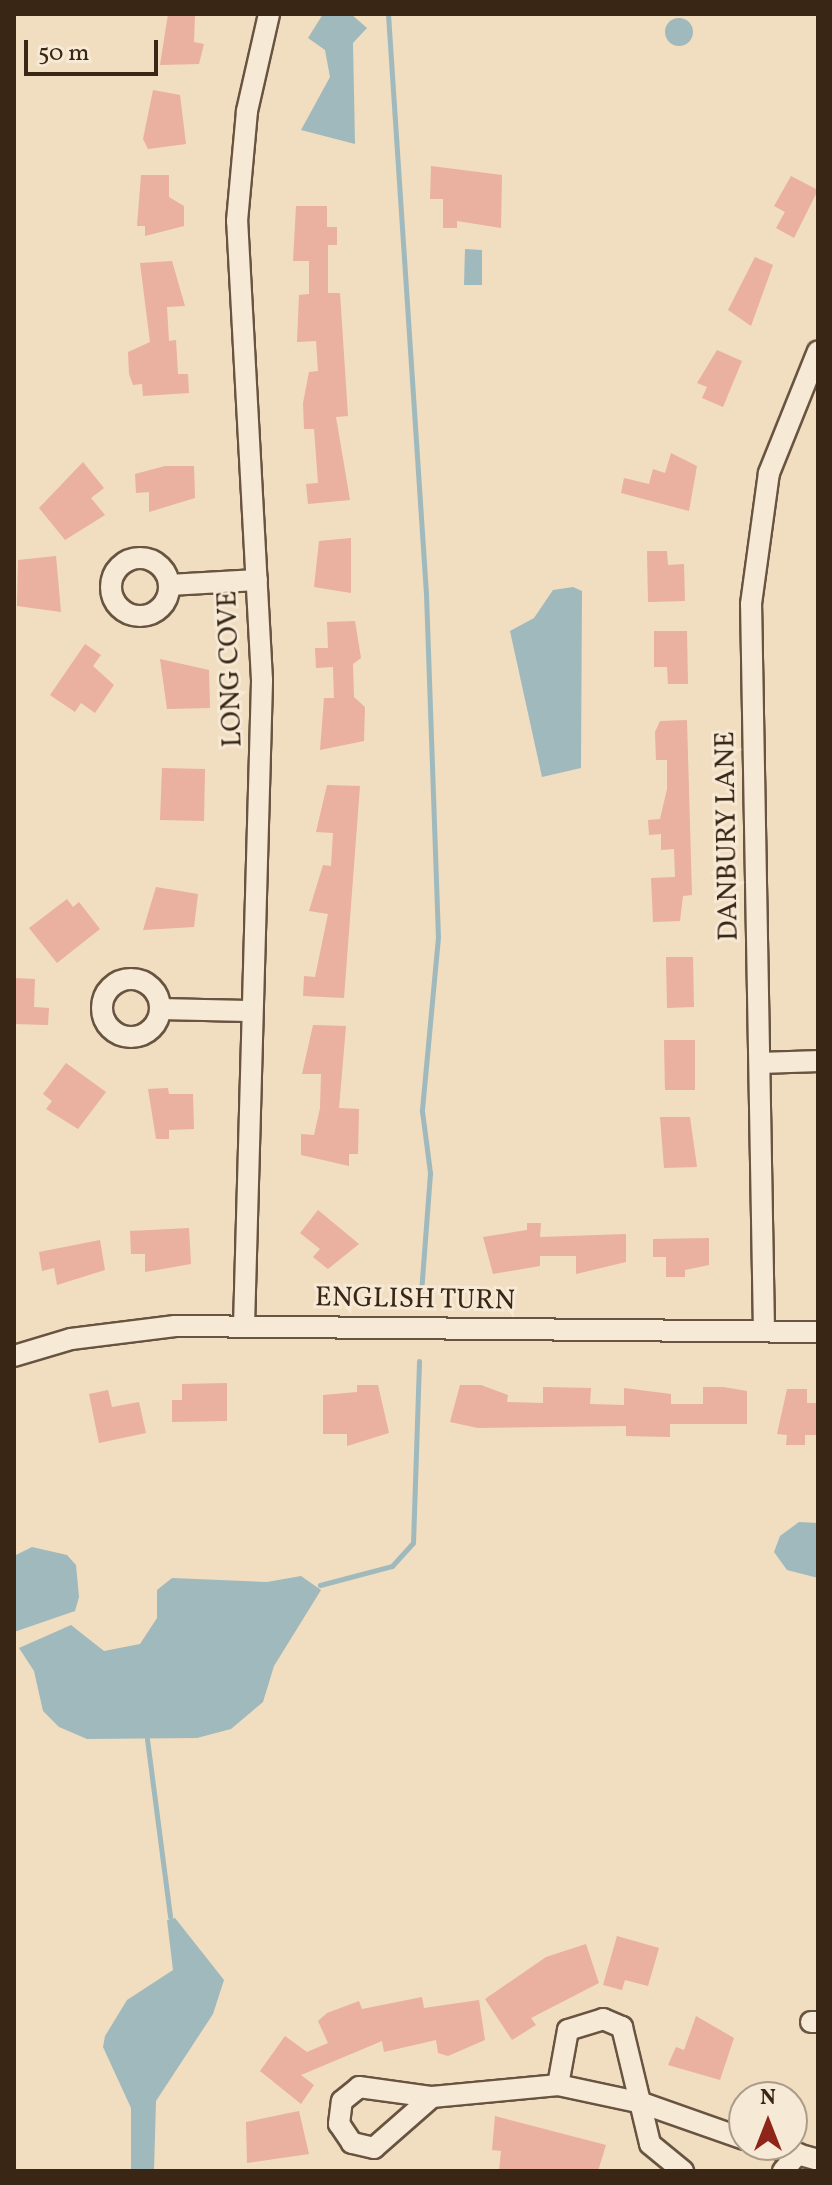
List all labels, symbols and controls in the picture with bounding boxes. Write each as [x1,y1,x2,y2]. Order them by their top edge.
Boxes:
scale bar [28,24,162,74]
text: 50 m [38,37,90,71]
street label: LONG COVE [211,590,251,748]
street label: DANBURY LANE [709,730,747,942]
street label: ENGLISH TURN [314,1281,516,1319]
north arrow [728,2081,808,2161]
text: N [760,2083,776,2114]

